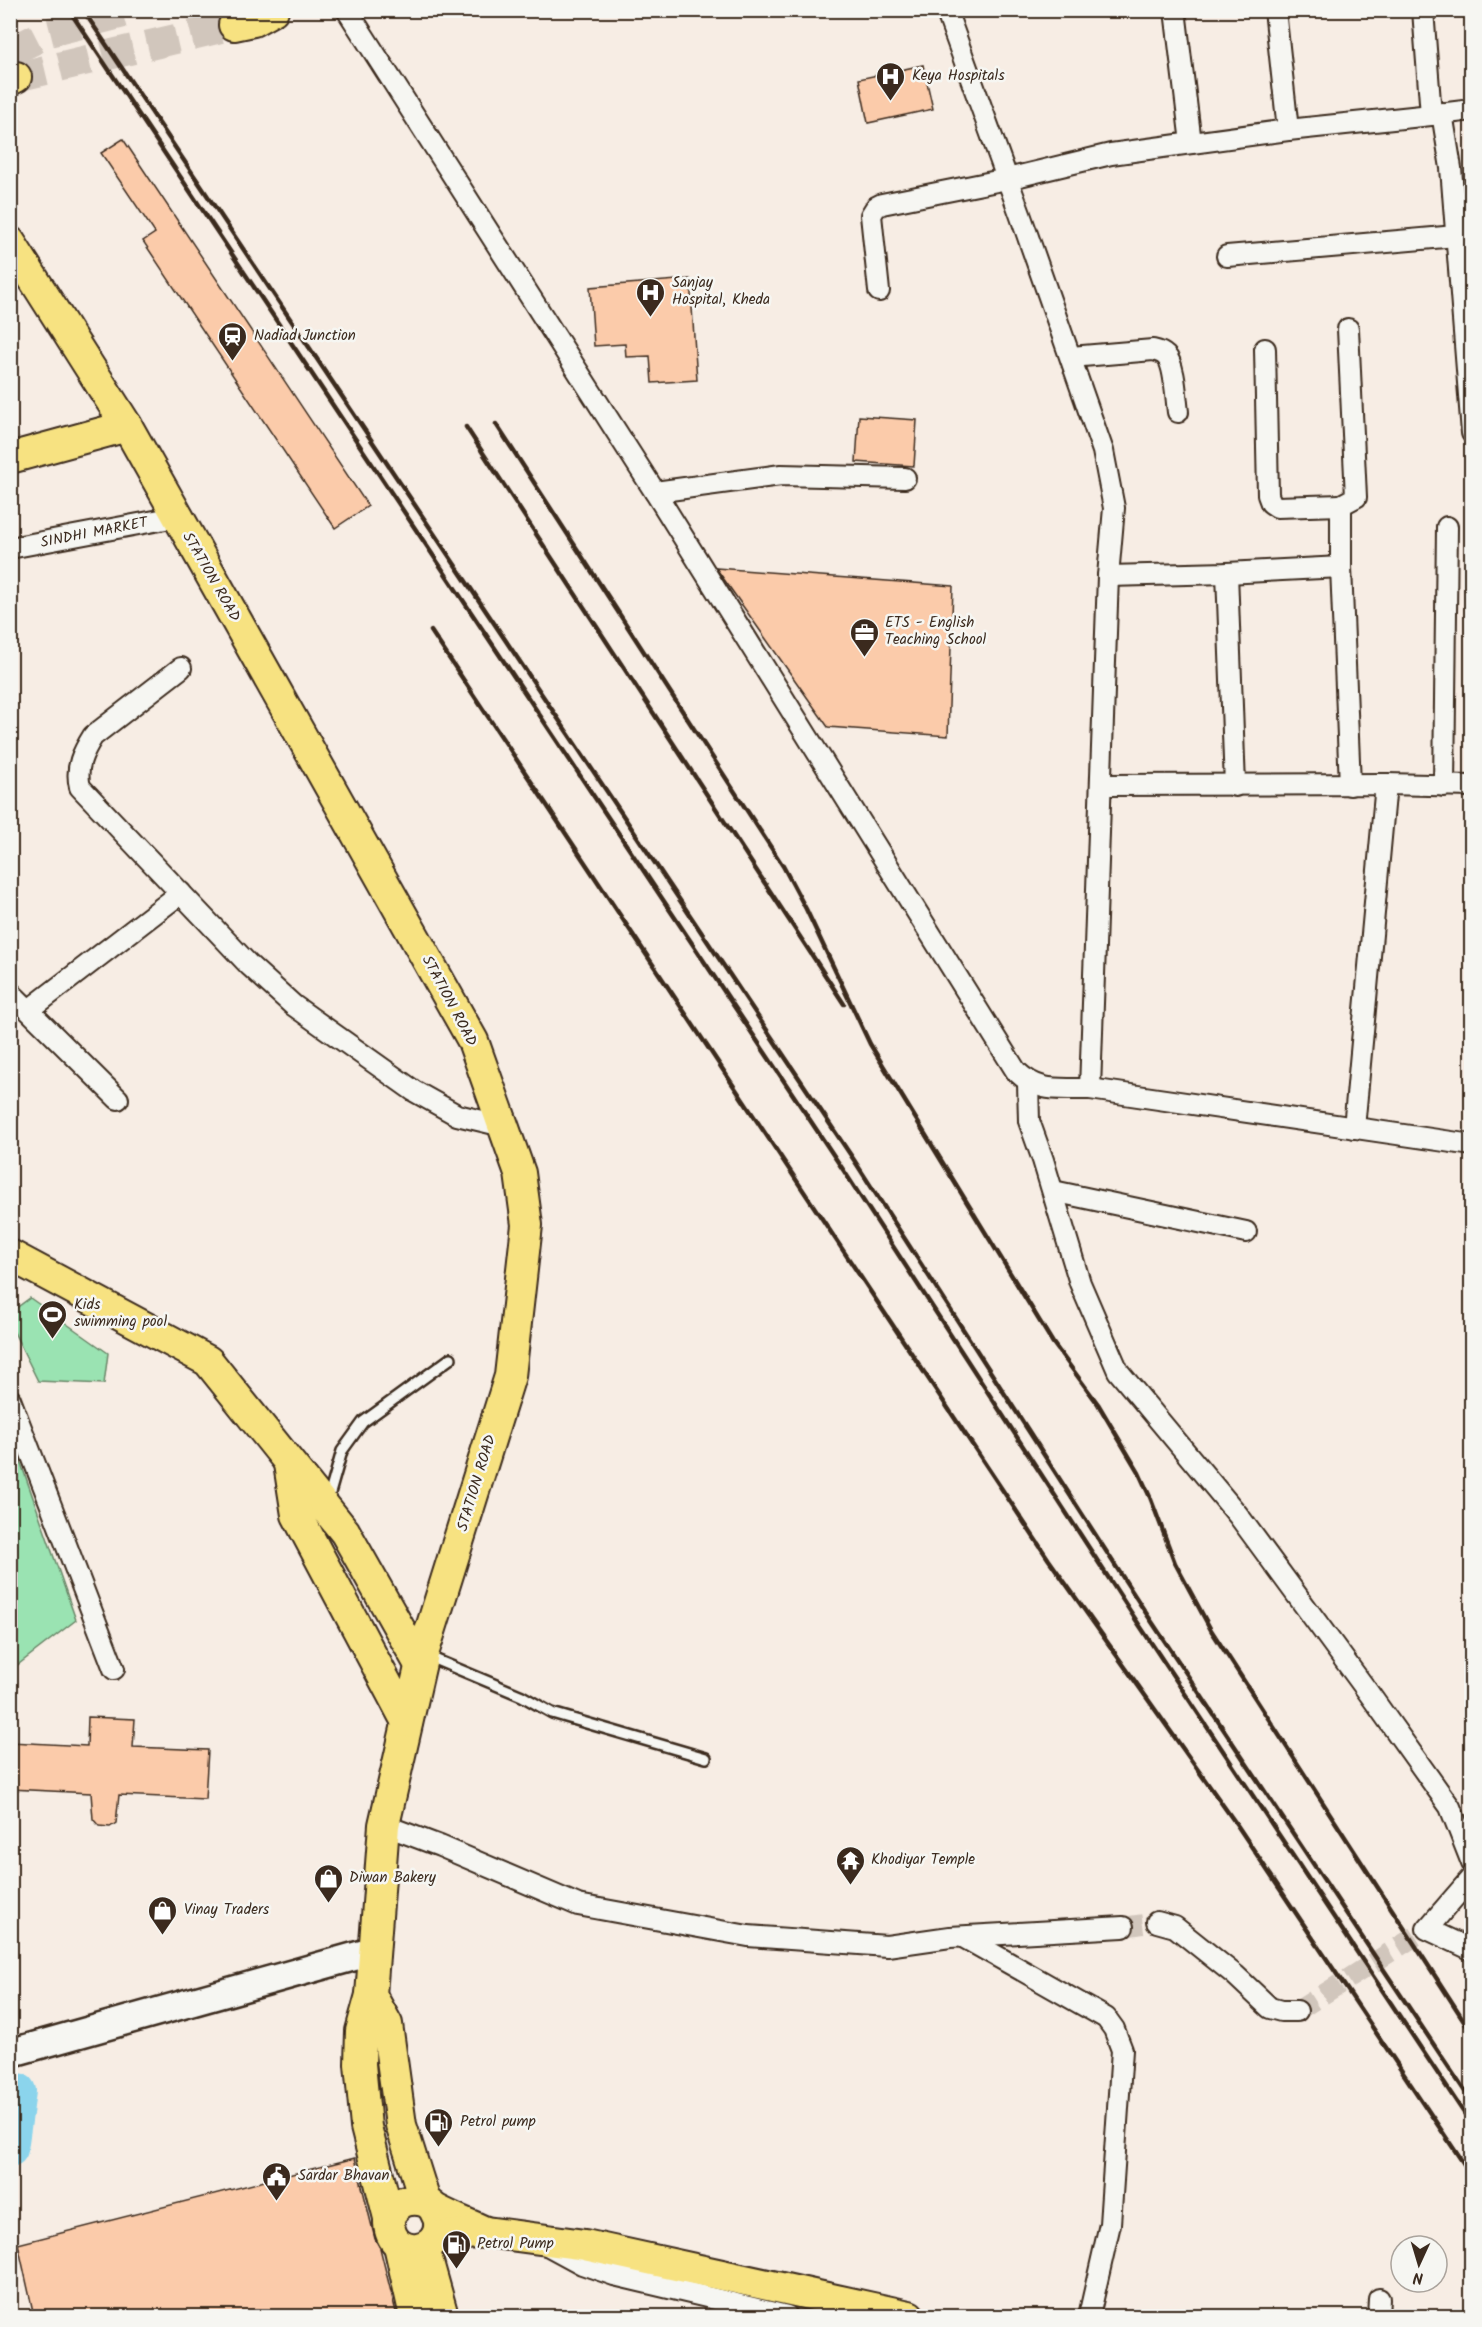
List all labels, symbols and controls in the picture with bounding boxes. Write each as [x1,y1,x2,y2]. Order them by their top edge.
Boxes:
hospital icon: Keya Hospitals [875,60,907,102]
place label: Keya Hospitals [912,64,1005,88]
place label: Sanjay Hospital, Kheda [672,271,770,312]
hospital icon: Sanjay Hospital, Kheda [635,276,667,318]
station icon: Nadiad Junction [217,320,249,362]
place label: Nadiad Junction [254,324,356,348]
street label: SINDHI MARKET [38,510,151,555]
street label: STATION ROAD [176,528,247,627]
place label: ETS - English Teaching School [885,611,987,652]
office icon: ETS - English Teaching School [848,616,880,658]
street label: STATION ROAD [415,951,483,1051]
place label: Kids swimming pool [74,1293,167,1334]
sports icon: Kids swimming pool [37,1298,69,1340]
street label: STATION ROAD [451,1431,503,1534]
temple icon: Khodiyar Temple [834,1844,866,1886]
place label: Khodiyar Temple [871,1848,975,1872]
shop icon: Diwan Bakery [312,1862,344,1904]
place label: Diwan Bakery [349,1866,437,1890]
shop icon: Vinay Traders [147,1894,179,1936]
place label: Vinay Traders [184,1898,270,1922]
fuel station icon: Petrol pump [423,2106,455,2148]
place label: Petrol pump [460,2110,536,2134]
public building icon: Sardar Bhavan [261,2160,293,2202]
place label: Sardar Bhavan [298,2164,389,2188]
fuel station icon: Petrol Pump [440,2228,472,2270]
place label: Petrol Pump [477,2232,554,2256]
north arrow [1389,2234,1449,2294]
text: N [1412,2265,1424,2290]

